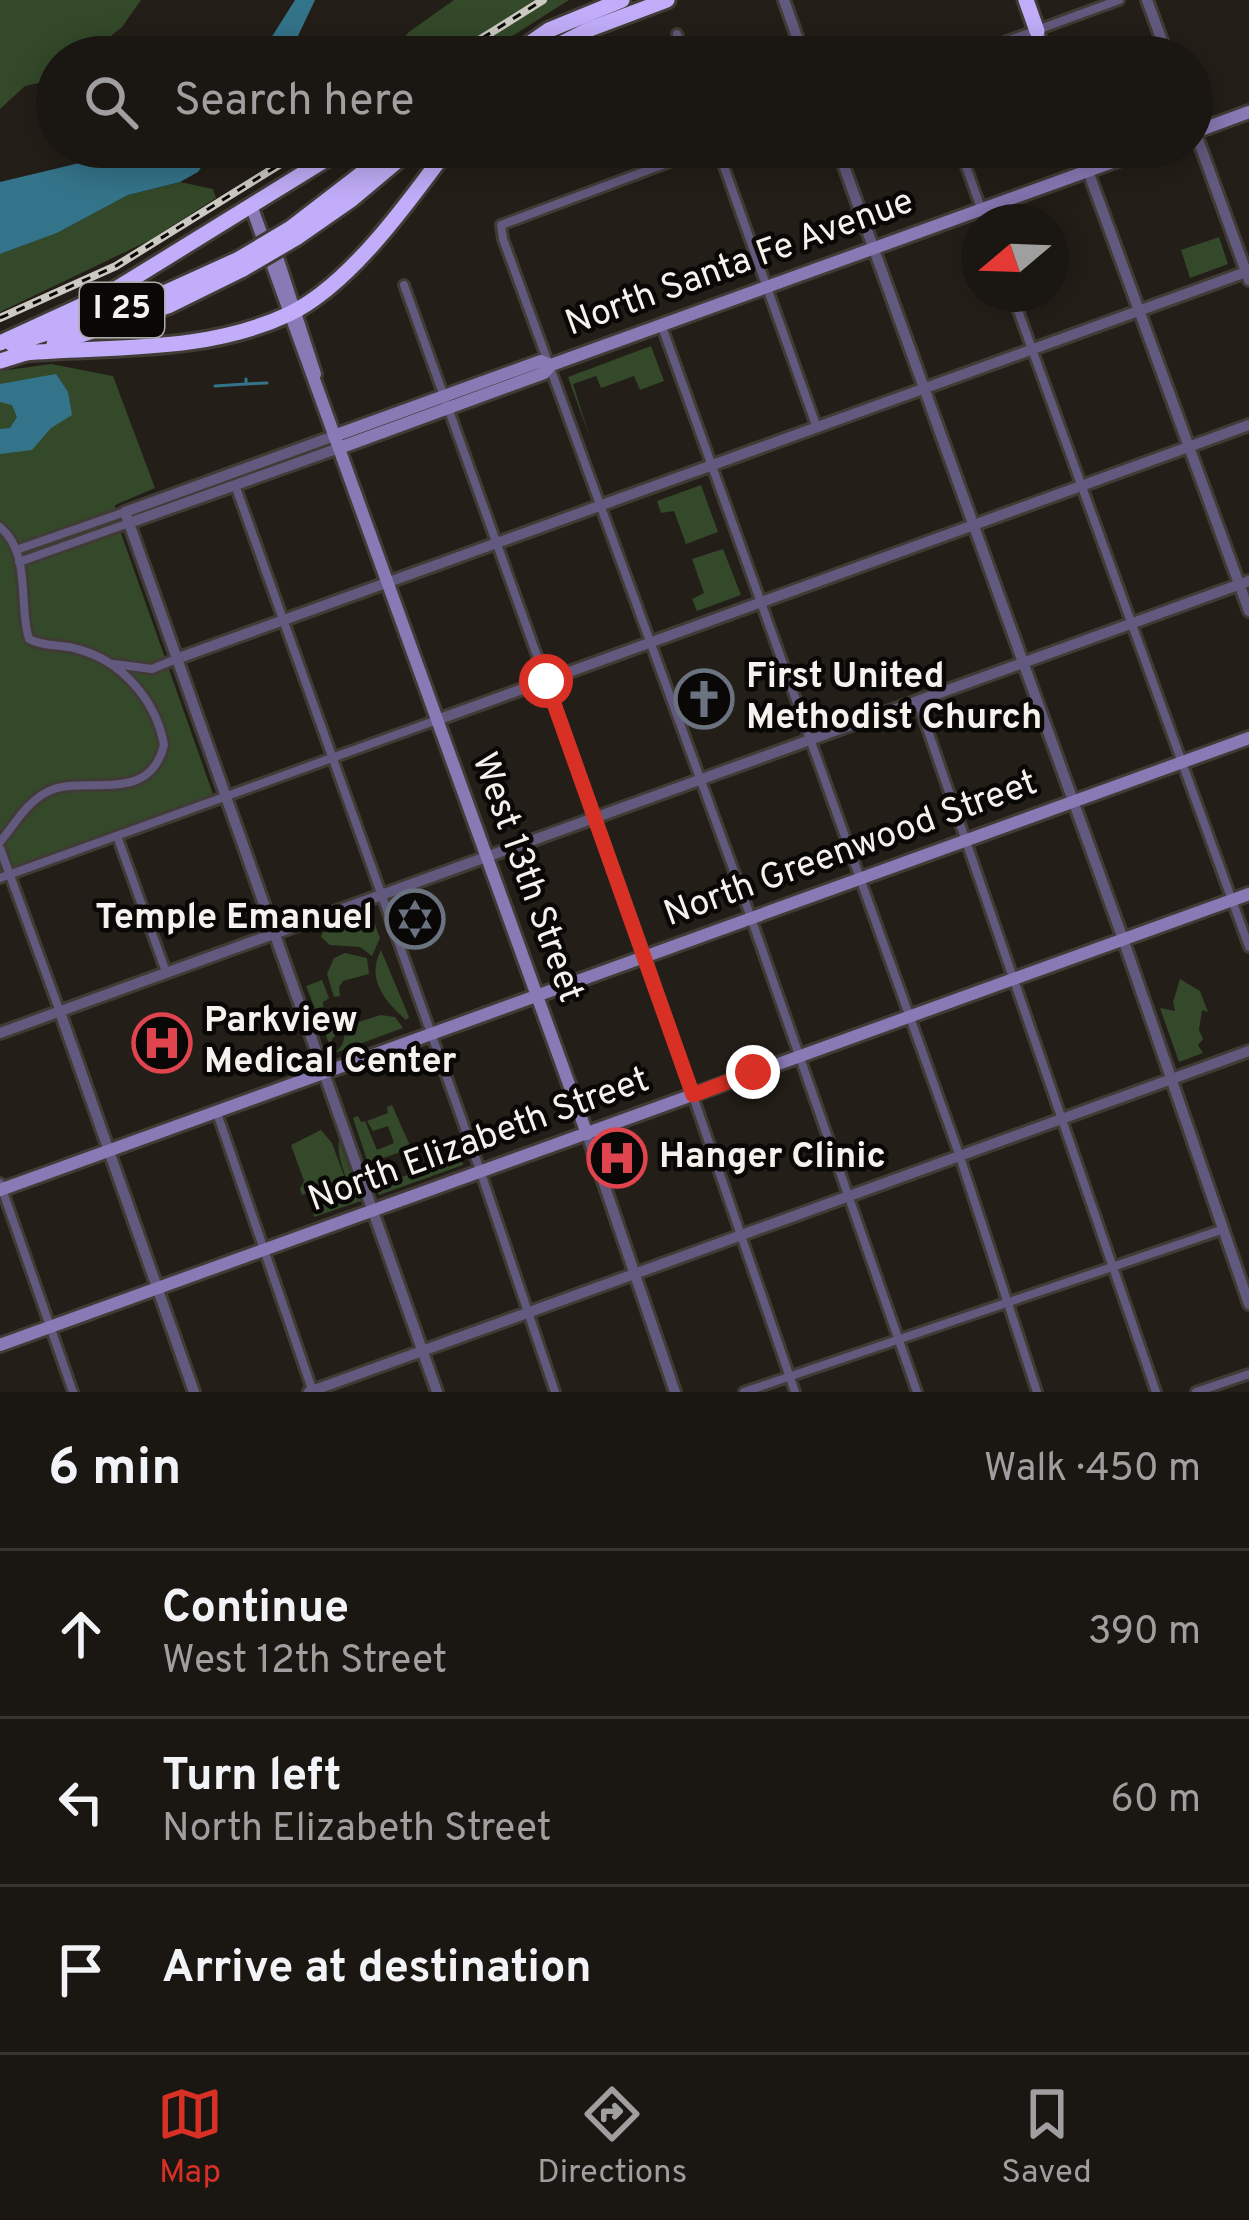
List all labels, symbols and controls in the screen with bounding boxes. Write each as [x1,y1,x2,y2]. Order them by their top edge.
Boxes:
search box [36,36,1213,168]
icon: search [78,69,144,135]
text: Search here [174,74,414,131]
street label: North Santa Fe Avenue [560,180,920,348]
north arrow [961,204,1069,312]
road number: I 25 [80,283,164,337]
route start [519,654,573,708]
place label: First United Methodist Church [746,655,1042,742]
church icon: First United Methodist Church [673,668,735,730]
street label: West 13th Street [460,747,592,1009]
street label: North Greenwood Street [658,761,1044,939]
synagogue icon: Temple Emanuel [384,888,446,950]
place label: Temple Emanuel [95,896,373,942]
place label: Parkview Medical Center [204,999,457,1086]
hospital icon: Parkview Medical Center [131,1012,193,1074]
route end [726,1045,780,1099]
street label: North Elizabeth Street [302,1058,656,1224]
hospital icon: Hanger Clinic [586,1127,648,1189]
place label: Hanger Clinic [659,1135,886,1181]
text: 6 min [48,1438,181,1503]
text: Walk · 450 m [984,1446,1201,1495]
text: Continue [162,1581,349,1638]
icon: ahead [48,1601,114,1667]
text: 390 m [1088,1609,1201,1658]
text: West 12th Street [162,1638,447,1687]
text: Turn left [162,1749,341,1806]
icon: left [48,1769,114,1835]
text: 60 m [1110,1777,1201,1826]
text: North Elizabeth Street [162,1806,551,1855]
icon: arrive [48,1937,114,2003]
text: Arrive at destination [162,1941,592,1998]
tab: Map [157,2081,223,2195]
tab: Directions [537,2081,687,2195]
tab: Saved [1001,2081,1092,2195]

